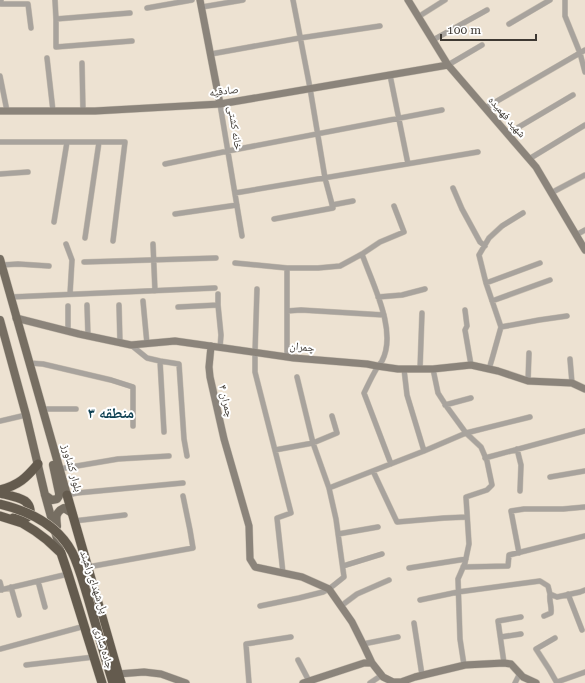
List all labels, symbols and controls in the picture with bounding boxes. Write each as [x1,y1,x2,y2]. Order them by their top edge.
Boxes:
scale bar [441,16,536,42]
text: 100 m [447,23,481,37]
street label: صادقیه [209,83,239,99]
street label: شهید فهمیده [486,94,528,140]
street label: خانه کشتی [225,105,245,151]
street label: چمران [289,339,315,355]
street label: چمران ۴ [216,384,236,418]
district label: منطقه ۳ [88,404,134,422]
street label: بلوار کشاورز [59,442,85,493]
street label: پل شهدای راهبند [77,549,111,616]
street label: جاده ساری [92,626,116,670]

